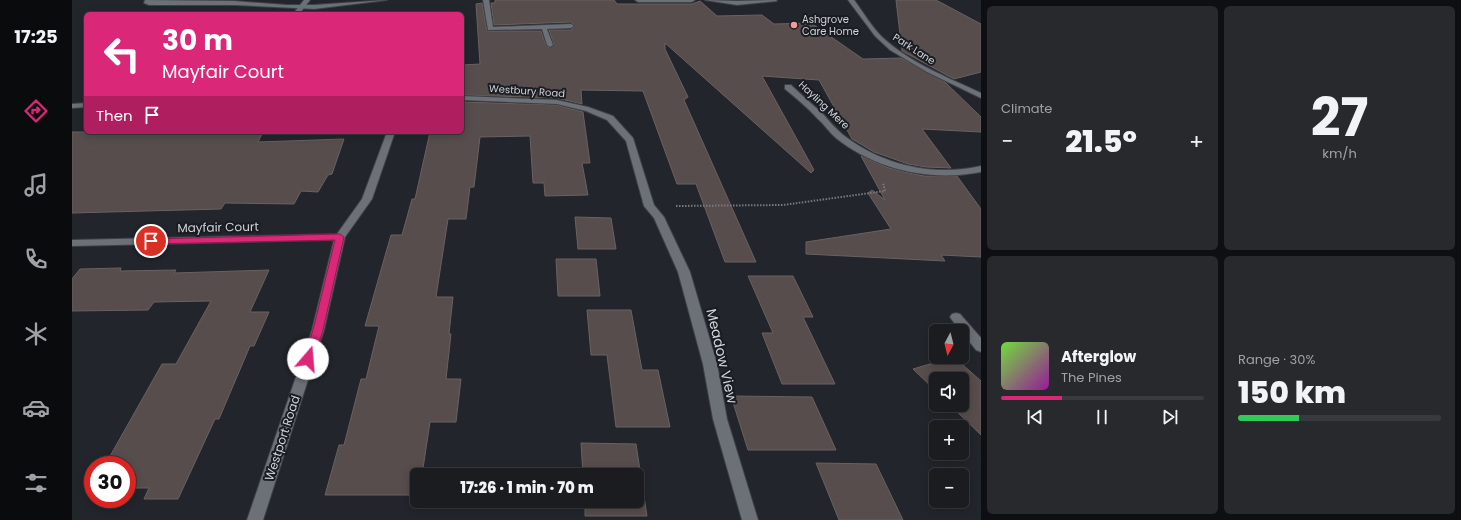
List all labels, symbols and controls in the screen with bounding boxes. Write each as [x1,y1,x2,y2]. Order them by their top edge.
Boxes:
place label: Ashgrove Care Home [802,12,859,39]
marker: Ashgrove Care Home [789,20,799,30]
text: 30 m [162,21,233,60]
text: 17:25 [14,24,58,49]
icon: left [96,28,148,80]
street label: Park Lane [890,30,938,68]
text: Mayfair Court [162,59,284,84]
street label: Hayling Mere [795,77,853,133]
street label: Westbury Road [489,81,565,101]
text: 27 [1311,81,1368,154]
icon: directions [22,97,50,125]
text: Climate [1001,99,1052,118]
icon: arrive [141,104,163,126]
text: Then [96,105,133,126]
text: 21.5° [1065,120,1137,163]
text: − [1001,126,1013,157]
text: + [1189,126,1204,157]
text: km/h [1322,144,1357,163]
icon: music [22,171,50,199]
street label: Mayfair Court [177,218,259,236]
pin [134,224,168,258]
icon: arrive [140,230,162,252]
icon: phone [22,245,50,273]
street label: Meadow View [701,307,743,406]
icon: climate [22,320,50,348]
north arrow [929,324,969,364]
map controls [929,324,969,508]
position arrow [287,338,329,380]
text: Afterglow [1061,346,1136,367]
text: Range · 30% [1238,350,1315,369]
text: The Pines [1061,368,1122,387]
text: 150 km [1238,371,1346,414]
button: sound [929,372,969,412]
street label: Westport Road [260,393,304,483]
icon: car [22,394,50,422]
icon: previous [1024,406,1046,428]
icon: pause [1091,406,1113,428]
icon: next [1159,406,1181,428]
button: + [929,420,969,460]
speed limit sign: 30 [84,456,136,508]
button: − [929,468,969,508]
icon: filters [22,469,50,497]
text: 17:26 · 1 min · 70 m [460,477,594,498]

